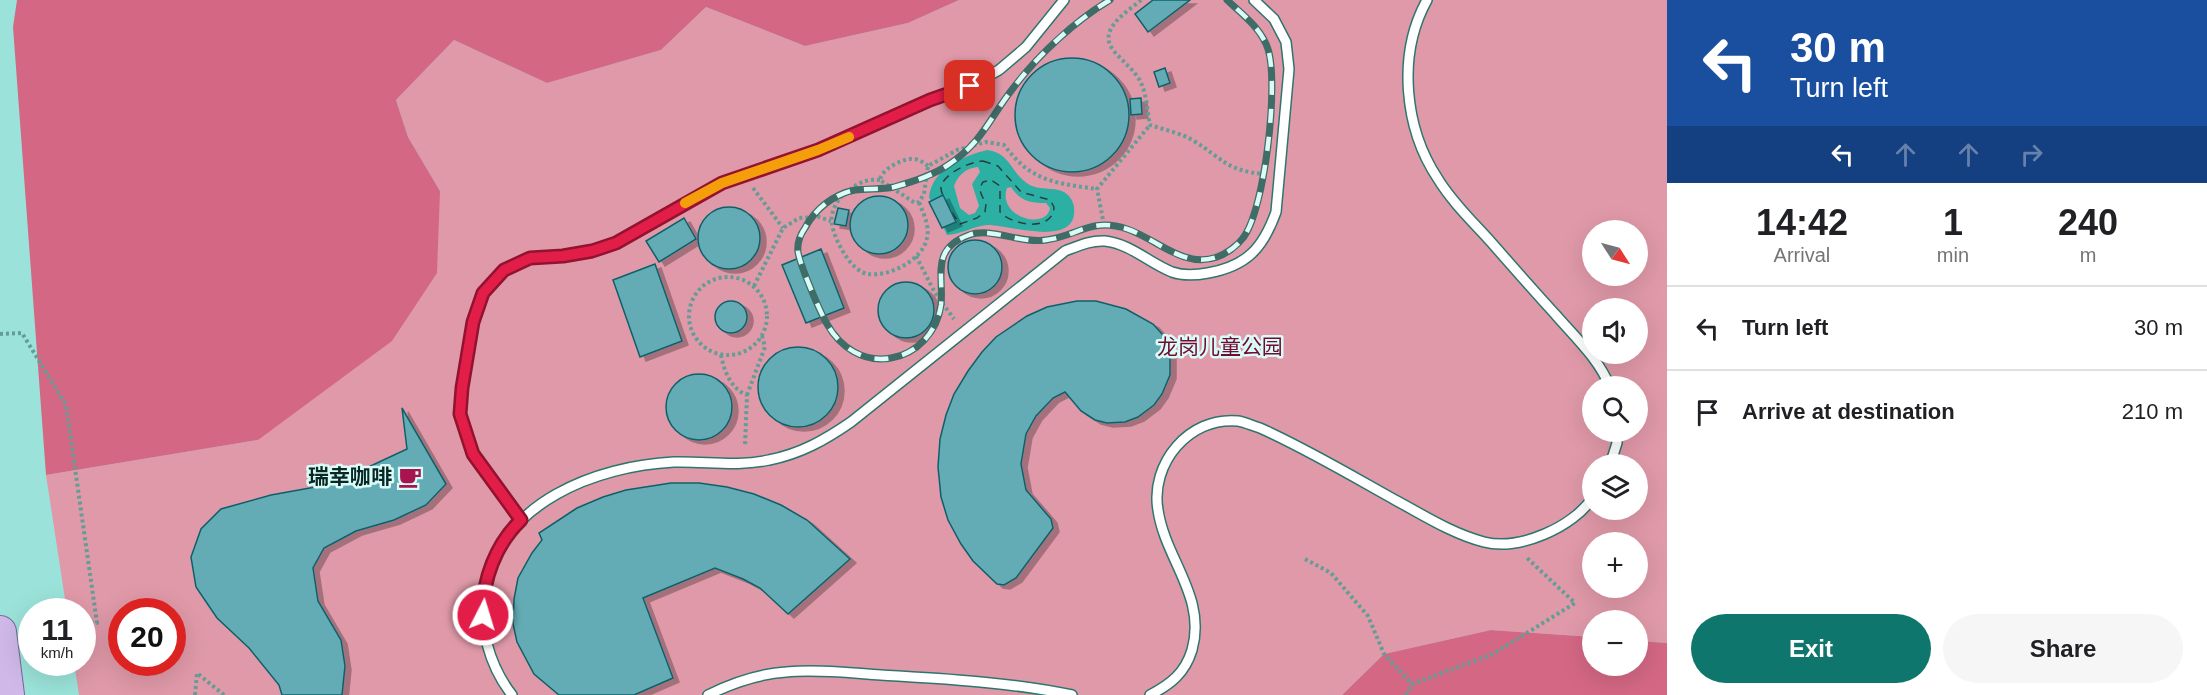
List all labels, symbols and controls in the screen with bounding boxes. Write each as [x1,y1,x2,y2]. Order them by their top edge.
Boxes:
icon: left [1691,24,1769,102]
text: 30 m [1790,24,1886,71]
pin [944,60,995,111]
icon: arrive [953,69,986,102]
text: Turn left [1790,73,1888,103]
icon: left [1826,138,1859,171]
icon: ahead [1889,138,1922,171]
icon: ahead [1952,138,1985,171]
icon: right [2015,138,2048,171]
text: 14:42 [1756,202,1848,243]
text: 1 [1943,202,1963,243]
text: 240 [2058,202,2118,243]
north arrow [1582,220,1648,286]
map controls [1582,220,1648,676]
text: Arrival [1774,244,1830,266]
text: min [1937,244,1969,266]
text: m [2080,244,2096,266]
button: sound [1582,298,1648,364]
icon: left [1691,312,1724,345]
text: Turn left [1742,315,1828,340]
text: 30 m [2134,315,2183,340]
park label: 龙岗儿童公园 [1157,335,1283,358]
button: search [1582,376,1648,442]
icon: arrive [1691,396,1724,429]
text: Arrive at destination [1742,399,1955,424]
text: 210 m [2122,399,2183,424]
button: layers [1582,454,1648,520]
cafe icon: 瑞幸咖啡 [397,464,423,490]
place label: 瑞幸咖啡 [308,465,392,488]
button: + [1582,532,1648,598]
position arrow [451,583,515,647]
speed limit sign: 20 [108,598,186,676]
button: − [1582,610,1648,676]
text: 11 [41,613,73,646]
button: Exit [1691,614,1931,683]
button: Share [1943,614,2183,683]
text: km/h [41,644,73,661]

